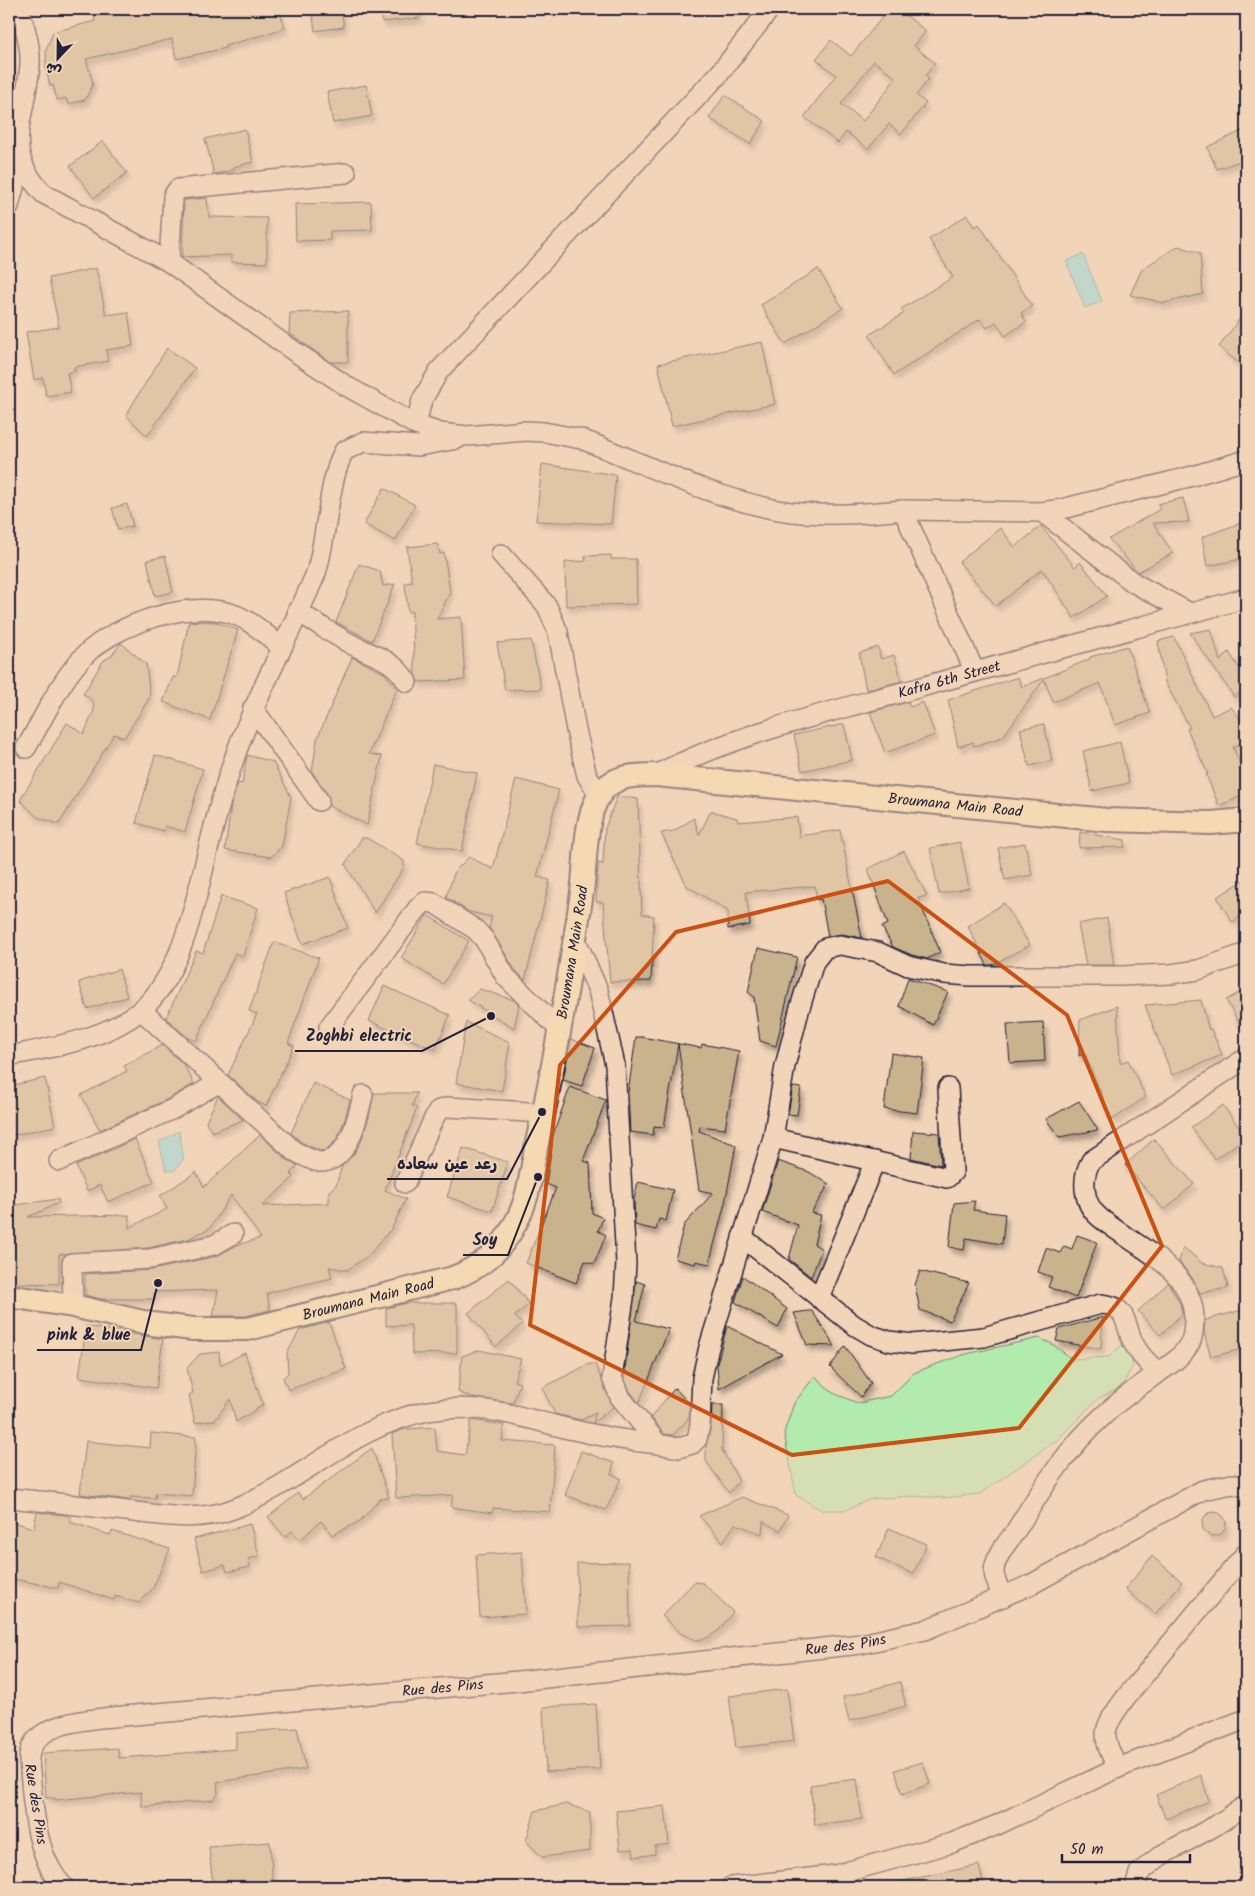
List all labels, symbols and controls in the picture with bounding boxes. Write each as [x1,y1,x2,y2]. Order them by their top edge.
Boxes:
north arrow [32,32,82,82]
text: ش [42,56,65,82]
street label: Kafra 6th Street [895,654,1004,706]
street label: Broumana Main Road [887,787,1024,825]
street label: Broumana Main Road [551,884,596,1021]
callout: Zoghbi electric [295,1020,422,1051]
text: Zoghbi electric [306,1024,412,1049]
callout: رعد عين سعاده [387,1148,507,1179]
text: رعد عين سعاده [397,1152,497,1177]
callout: Soy [463,1224,508,1255]
text: Soy [473,1228,498,1253]
street label: Broumana Main Road [300,1272,437,1328]
callout: pink & blue [37,1319,141,1350]
text: pink & blue [46,1323,131,1348]
street label: Rue des Pins [804,1628,889,1663]
street label: Rue des Pins [401,1673,485,1704]
street label: Rue des Pins [17,1762,53,1847]
scale bar [1062,1831,1190,1863]
text: 50 m [1070,1838,1104,1862]

